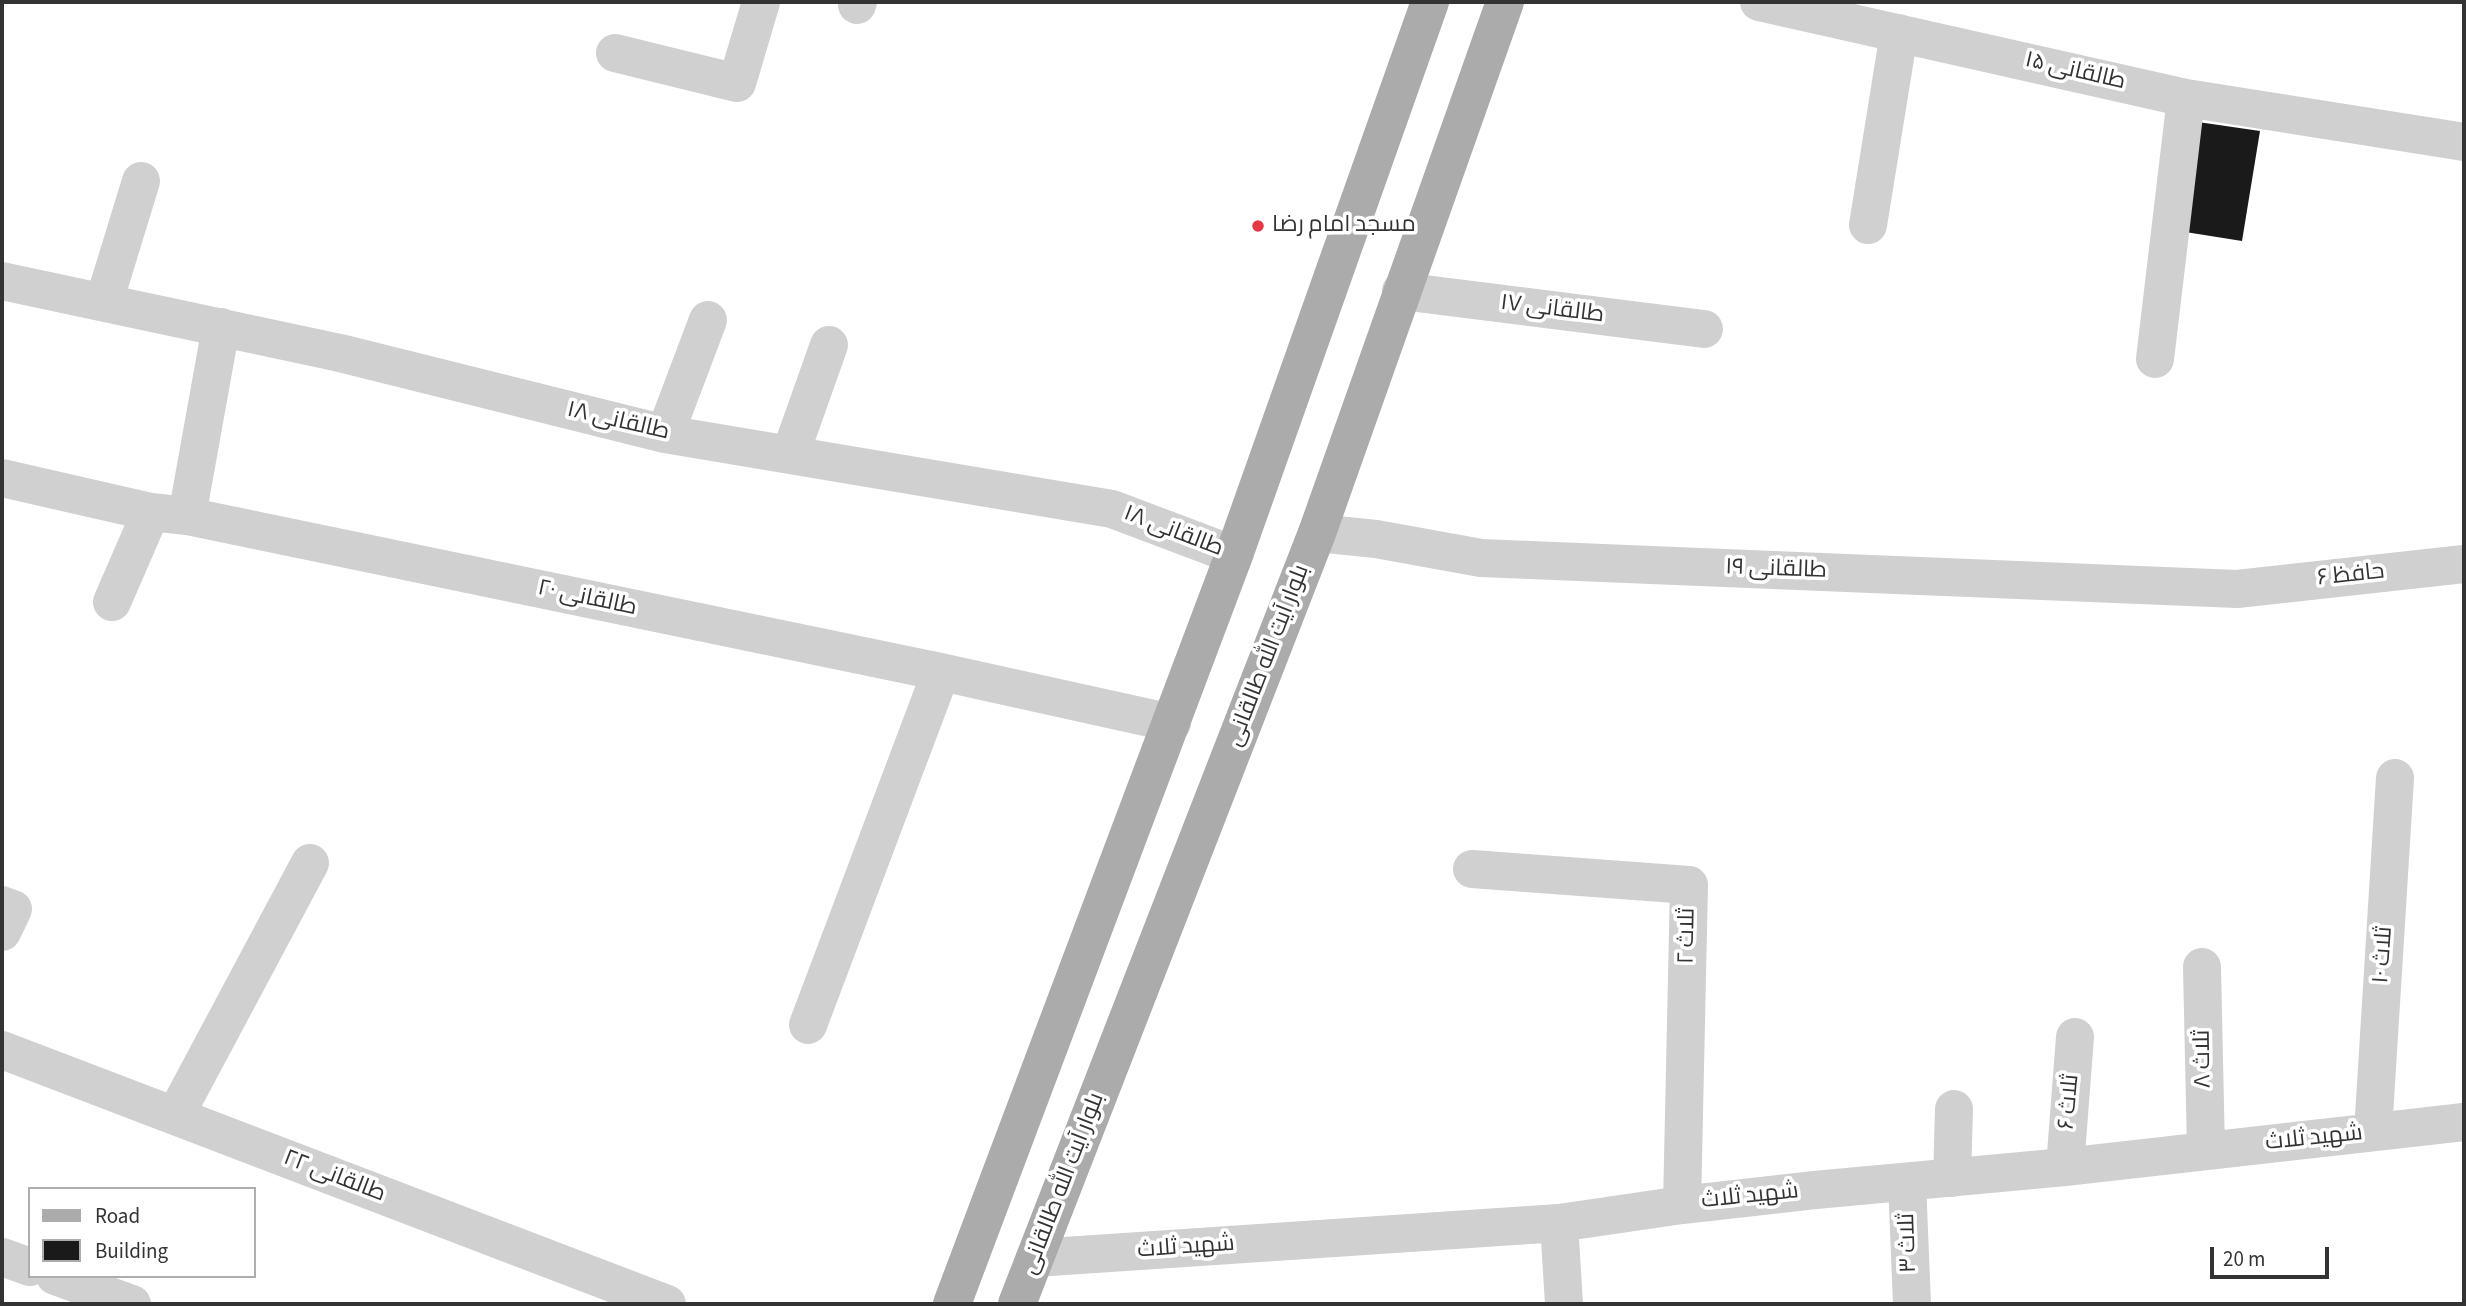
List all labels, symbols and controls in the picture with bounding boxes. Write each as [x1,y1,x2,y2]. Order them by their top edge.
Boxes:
street label: طالقانی ۱۵ [2022,47,2128,97]
place label: مسجد امام رضا [1272,212,1416,240]
marker: مسجد امام رضا [1250,218,1266,234]
street label: طالقانی ۱۷ [1499,290,1605,330]
street label: طالقانی ۱۸ [564,397,672,447]
street label: طالقانی ۱۸ [1119,500,1227,564]
street label: طالقانی ۱۹ [1725,554,1827,586]
street label: حافظ ۶ [2316,559,2386,593]
street label: بلوار آیت الله طالقانی [1222,561,1316,751]
street label: طالقانی ۲۰ [535,575,639,623]
street label: ثلاث ۲ [1674,908,1702,964]
street label: ثلاث ۱۰ [2368,926,2400,984]
street label: ثلاث ۸ [2190,1029,2218,1089]
street label: ثلاث ۶ [2054,1073,2086,1131]
street label: بلوار آیت الله طالقانی [1017,1089,1111,1279]
street label: شهید ثلاث [2264,1120,2364,1158]
street label: طالقانی ۲۲ [279,1145,389,1209]
street label: شهید ثلاث [1700,1178,1800,1216]
legend [28,1187,256,1278]
text: Road [95,1201,140,1231]
street label: ثلاث ۳ [1894,1213,1924,1273]
street label: شهید ثلاث [1136,1231,1236,1265]
scale bar [2214,1232,2333,1276]
text: Building [95,1236,168,1266]
text: 20 m [2223,1244,2265,1274]

